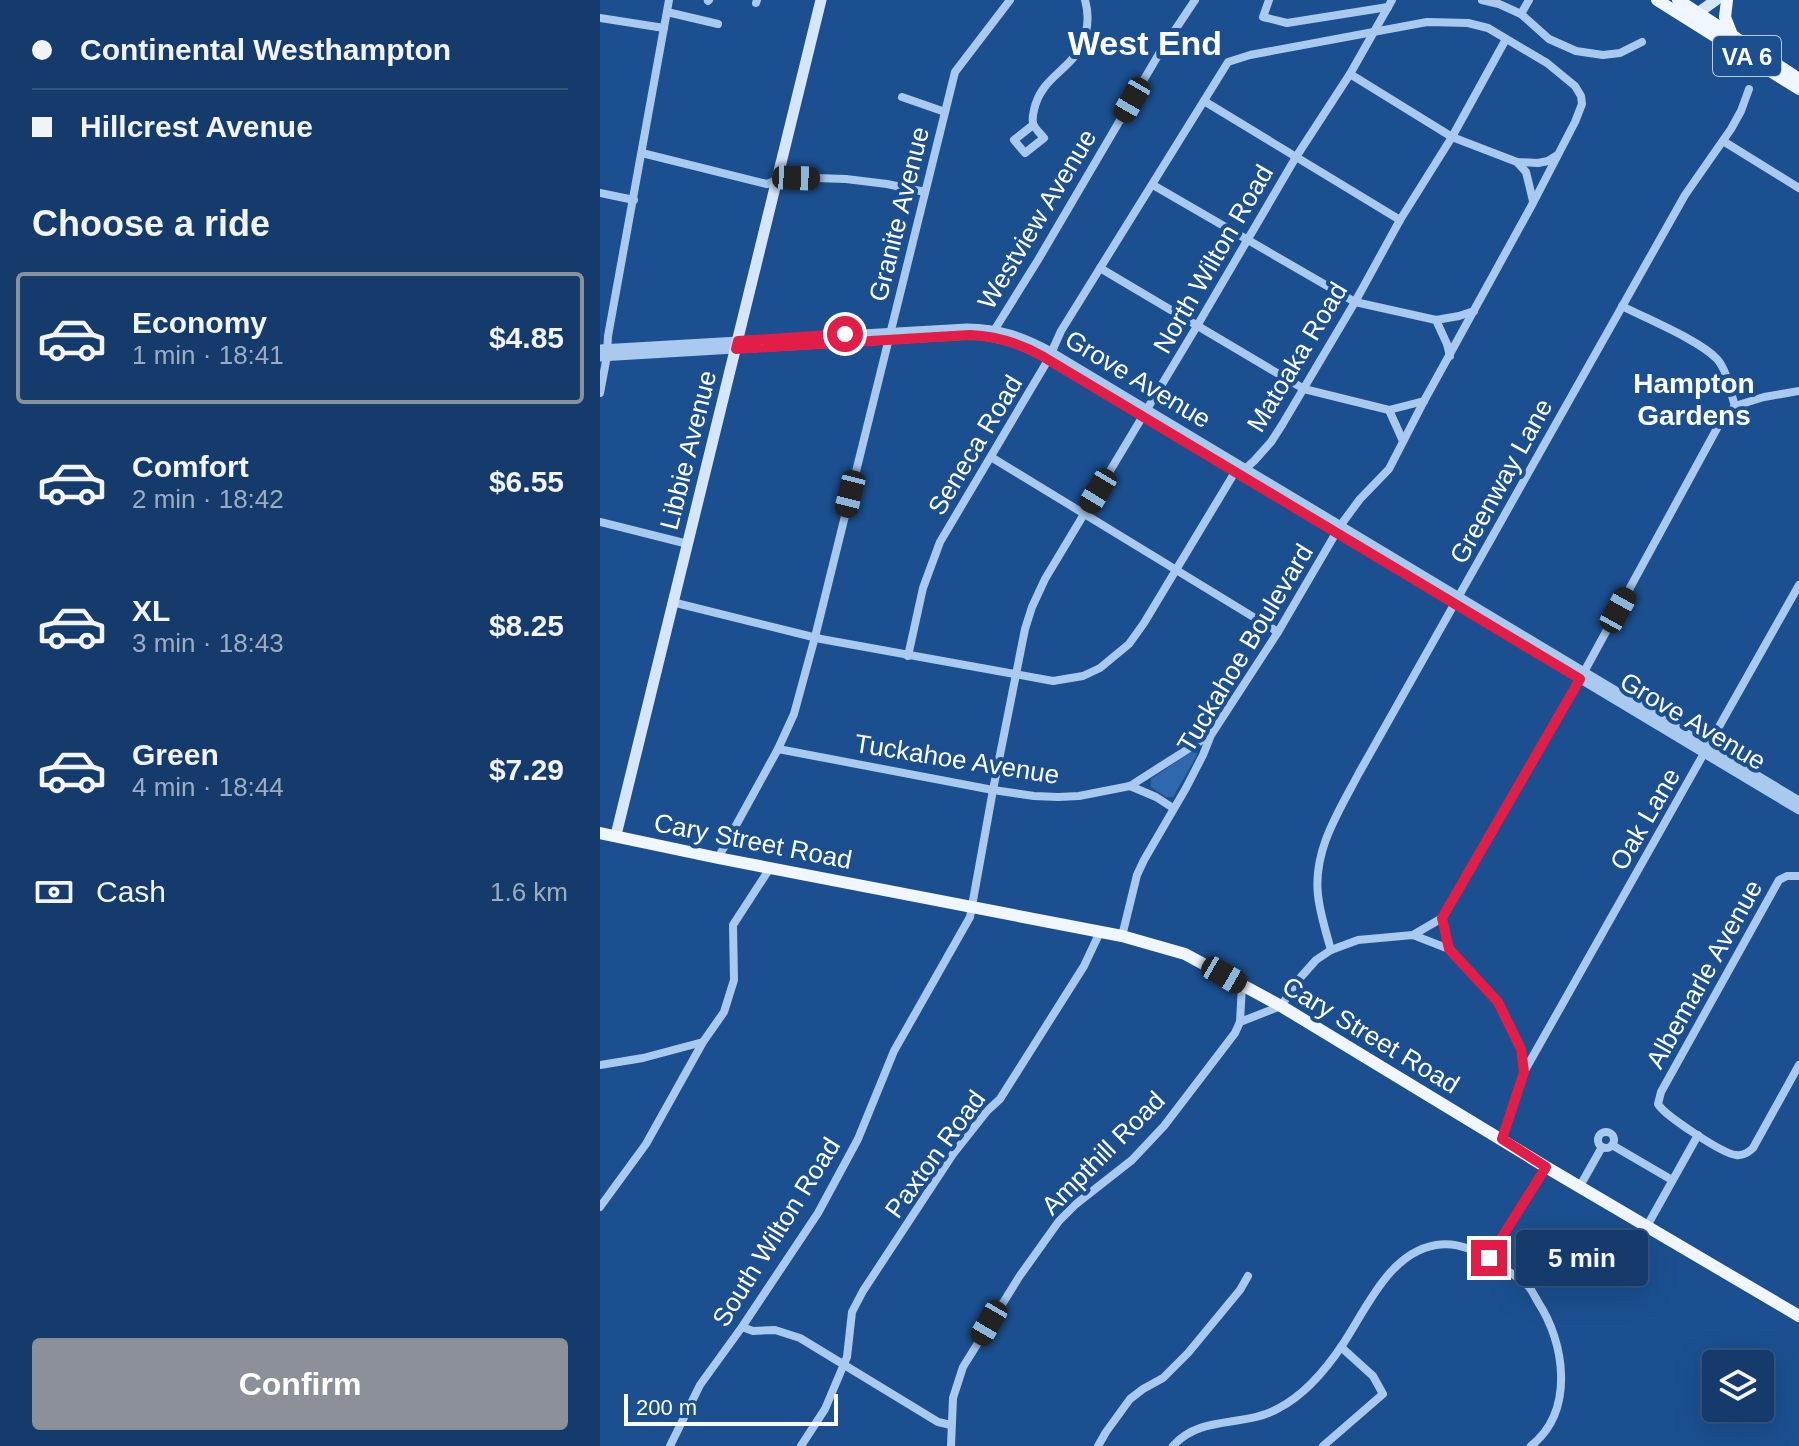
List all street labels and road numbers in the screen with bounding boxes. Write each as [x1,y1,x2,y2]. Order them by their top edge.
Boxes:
road number: VA 6 [1713,36,1781,76]
street label: Granite Avenue [863,124,935,304]
street label: Westview Avenue [972,124,1102,314]
street label: North Wilton Road [1147,160,1279,358]
street label: Matoaka Road [1241,277,1353,437]
street label: Grove Avenue [1060,324,1216,434]
street label: Libbie Avenue [654,367,722,533]
street label: Seneca Road [922,370,1028,520]
street label: Greenway Lane [1443,393,1559,569]
street label: Tuckahoe Boulevard [1171,538,1319,758]
street label: Grove Avenue [1615,666,1771,776]
street label: Tuckahoe Avenue [853,728,1061,790]
street label: Oak Lane [1604,763,1686,875]
street label: Cary Street Road [652,807,854,875]
street label: Albemarle Avenue [1640,875,1768,1073]
street label: Cary Street Road [1277,970,1465,1100]
street label: Paxton Road [879,1084,991,1224]
street label: Ampthill Road [1035,1085,1171,1221]
street label: South Wilton Road [706,1132,846,1332]

